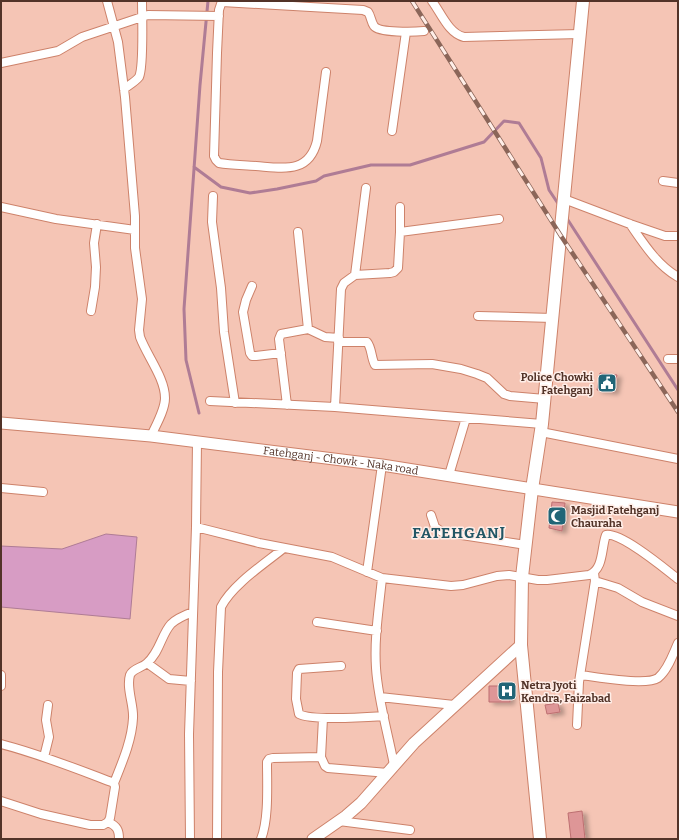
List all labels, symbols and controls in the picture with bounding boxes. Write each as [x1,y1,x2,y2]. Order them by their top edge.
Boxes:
place label: Police Chowki Fatehganj [521,371,593,397]
public building icon: Police Chowki Fatehganj [596,372,618,394]
street label: Fatehganj - Chowk - Naka road [262,444,420,478]
place label: Masjid Fatehganj Chauraha [571,504,659,530]
mosque icon: Masjid Fatehganj Chauraha [546,505,568,527]
district label: FATEHGANJ [412,524,506,542]
place label: Netra Jyoti Kendra, Faizabad [521,679,611,705]
hospital icon: Netra Jyoti Kendra, Faizabad [496,680,518,702]

